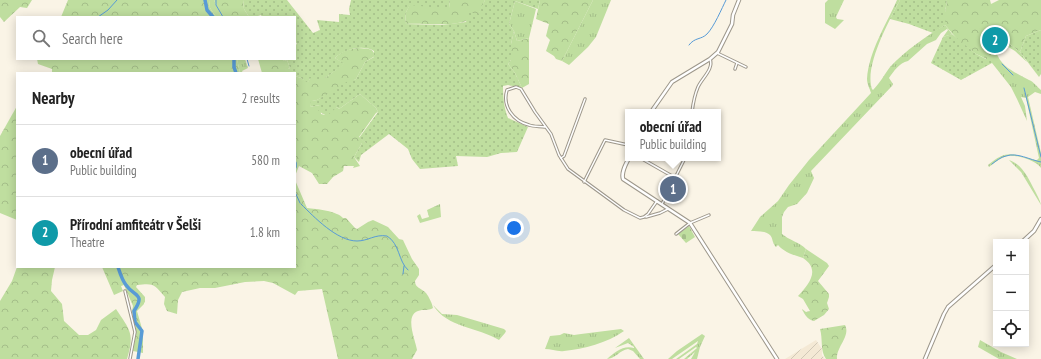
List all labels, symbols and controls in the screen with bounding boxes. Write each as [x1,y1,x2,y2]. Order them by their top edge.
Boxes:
search box [16,16,296,60]
pin: 2 [982,25,1008,55]
icon: search [30,27,52,49]
text: Search here [62,29,123,48]
text: Nearby [32,87,75,109]
text: 2 results [241,90,280,107]
popup [625,109,721,161]
text: obecní úřad [640,117,702,136]
text: Public building [640,136,706,153]
text: obecní úřad [70,143,132,162]
text: 1 [42,152,48,169]
text: 580 m [251,152,280,169]
text: Public building [70,162,137,179]
pin: 1 [660,174,686,204]
text: Přírodní amfiteátr v Šelši [70,215,201,234]
your location [504,218,524,238]
text: 2 [42,224,48,241]
text: 1.8 km [250,224,280,241]
text: Theatre [70,234,105,251]
map controls [993,239,1029,347]
button: + [993,239,1029,275]
button: − [993,275,1029,311]
button: locate [993,311,1029,347]

